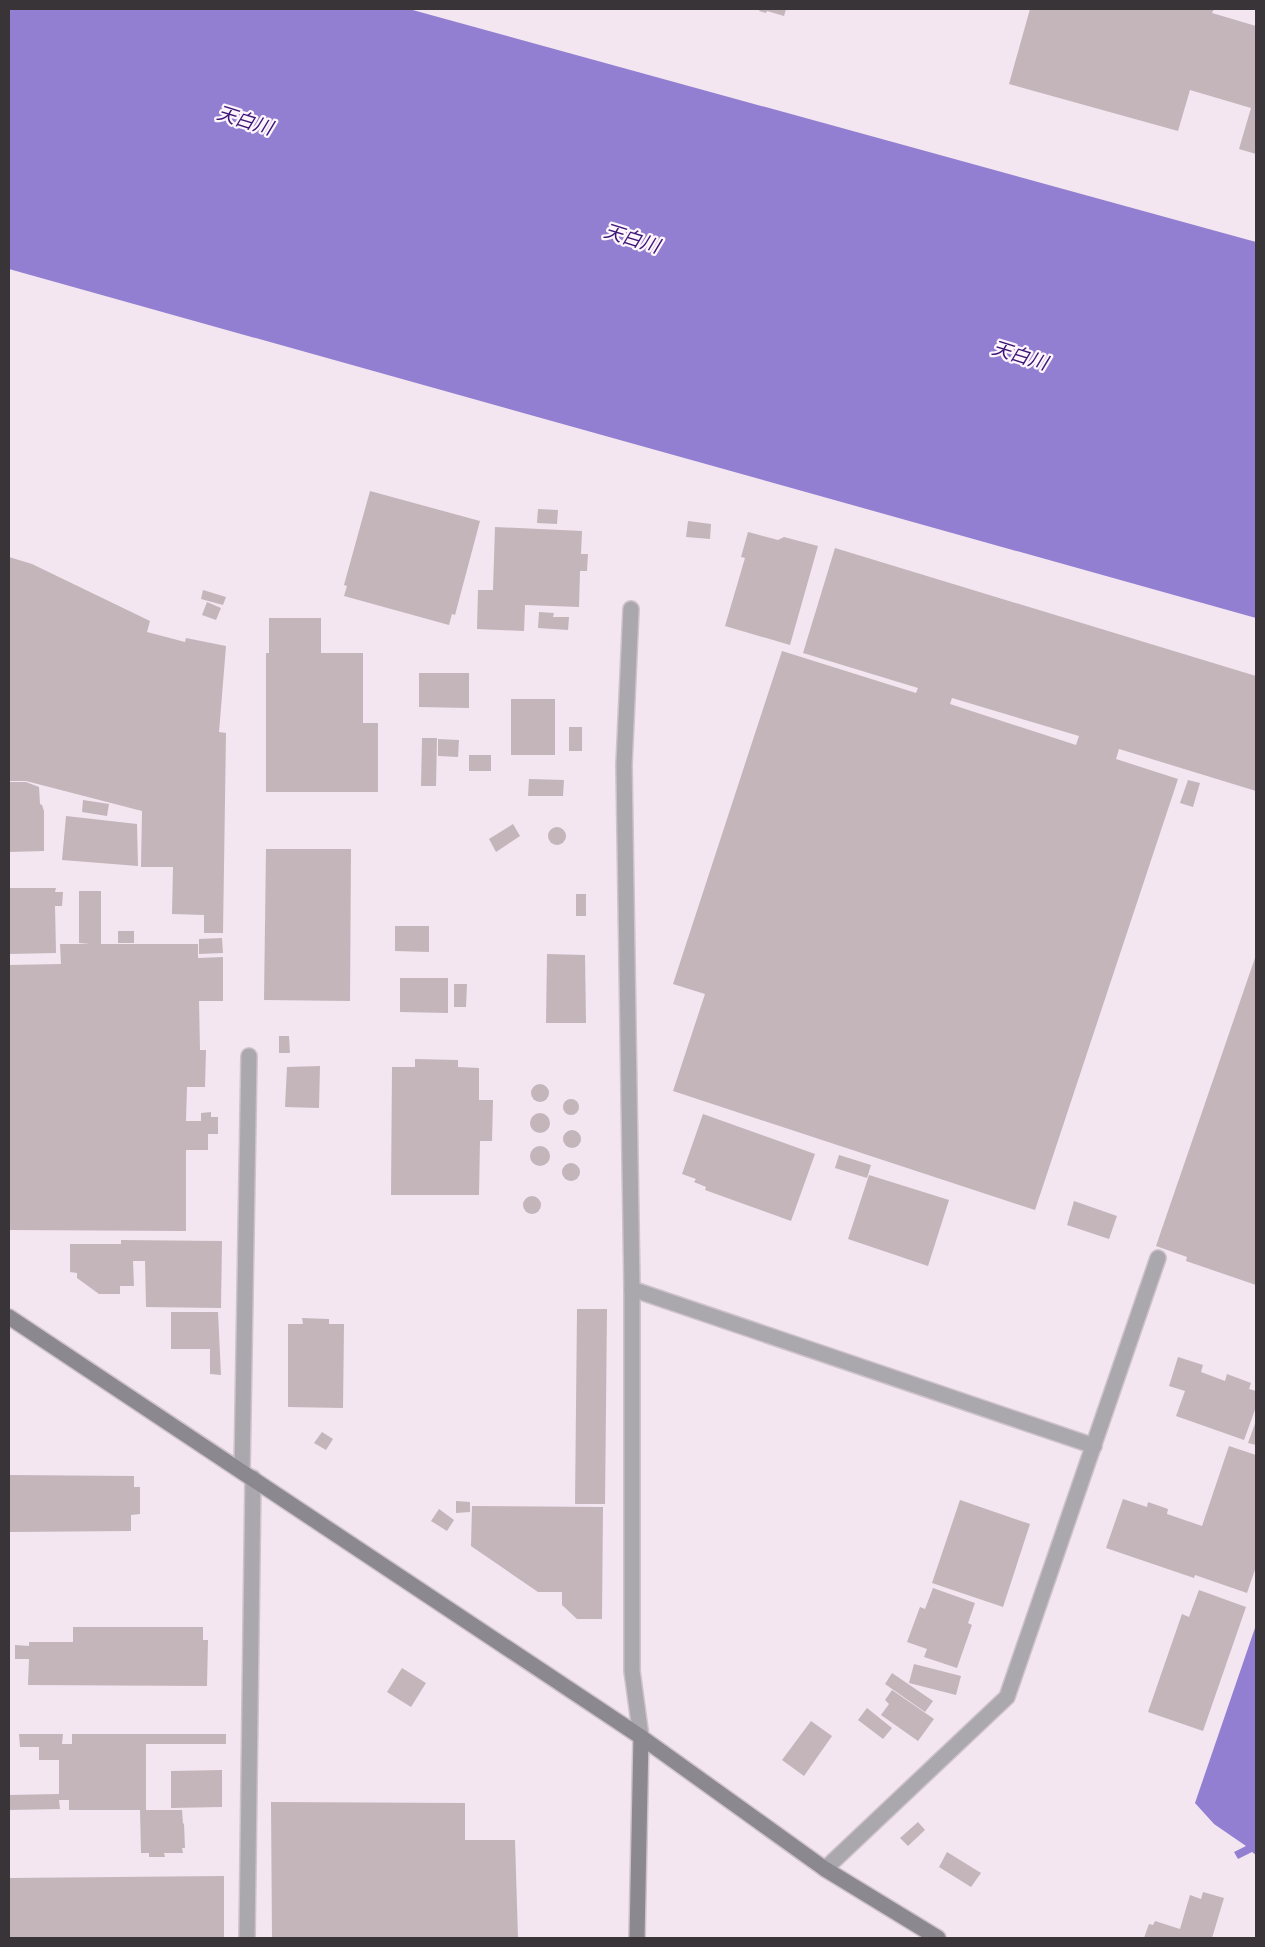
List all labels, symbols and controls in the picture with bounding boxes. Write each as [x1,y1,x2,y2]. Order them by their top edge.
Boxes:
water label: 天白川 [214,99,278,141]
water label: 天白川 [601,217,665,259]
water label: 天白川 [989,334,1053,376]

